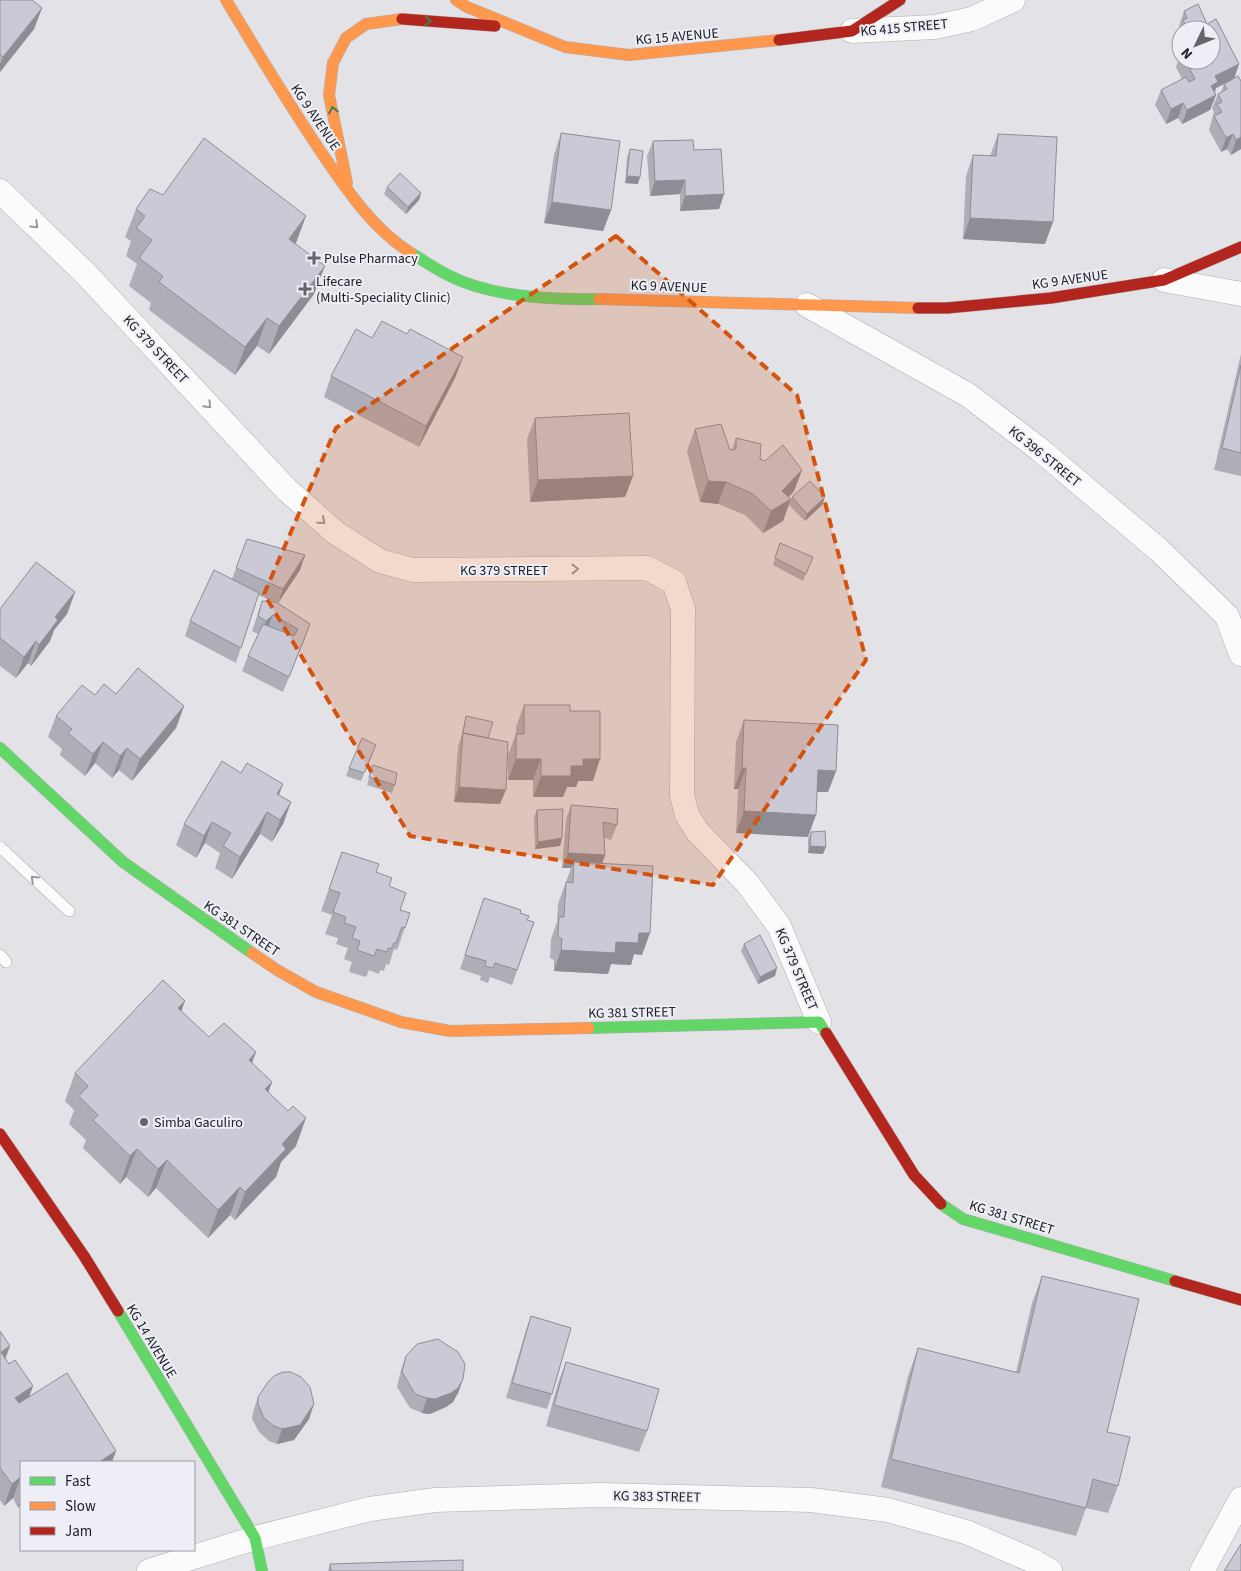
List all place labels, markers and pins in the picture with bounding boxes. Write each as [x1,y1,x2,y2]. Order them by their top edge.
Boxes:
place label: Pulse Pharmacy [324,249,418,269]
marker: Pulse Pharmacy [308,252,320,264]
place label: Lifecare (Multi-Speciality Clinic) [316,272,451,308]
marker: Lifecare (Multi-Speciality Clinic) [298,282,312,296]
place label: Simba Gaculiro [154,1113,243,1133]
marker: Simba Gaculiro [138,1116,150,1128]

